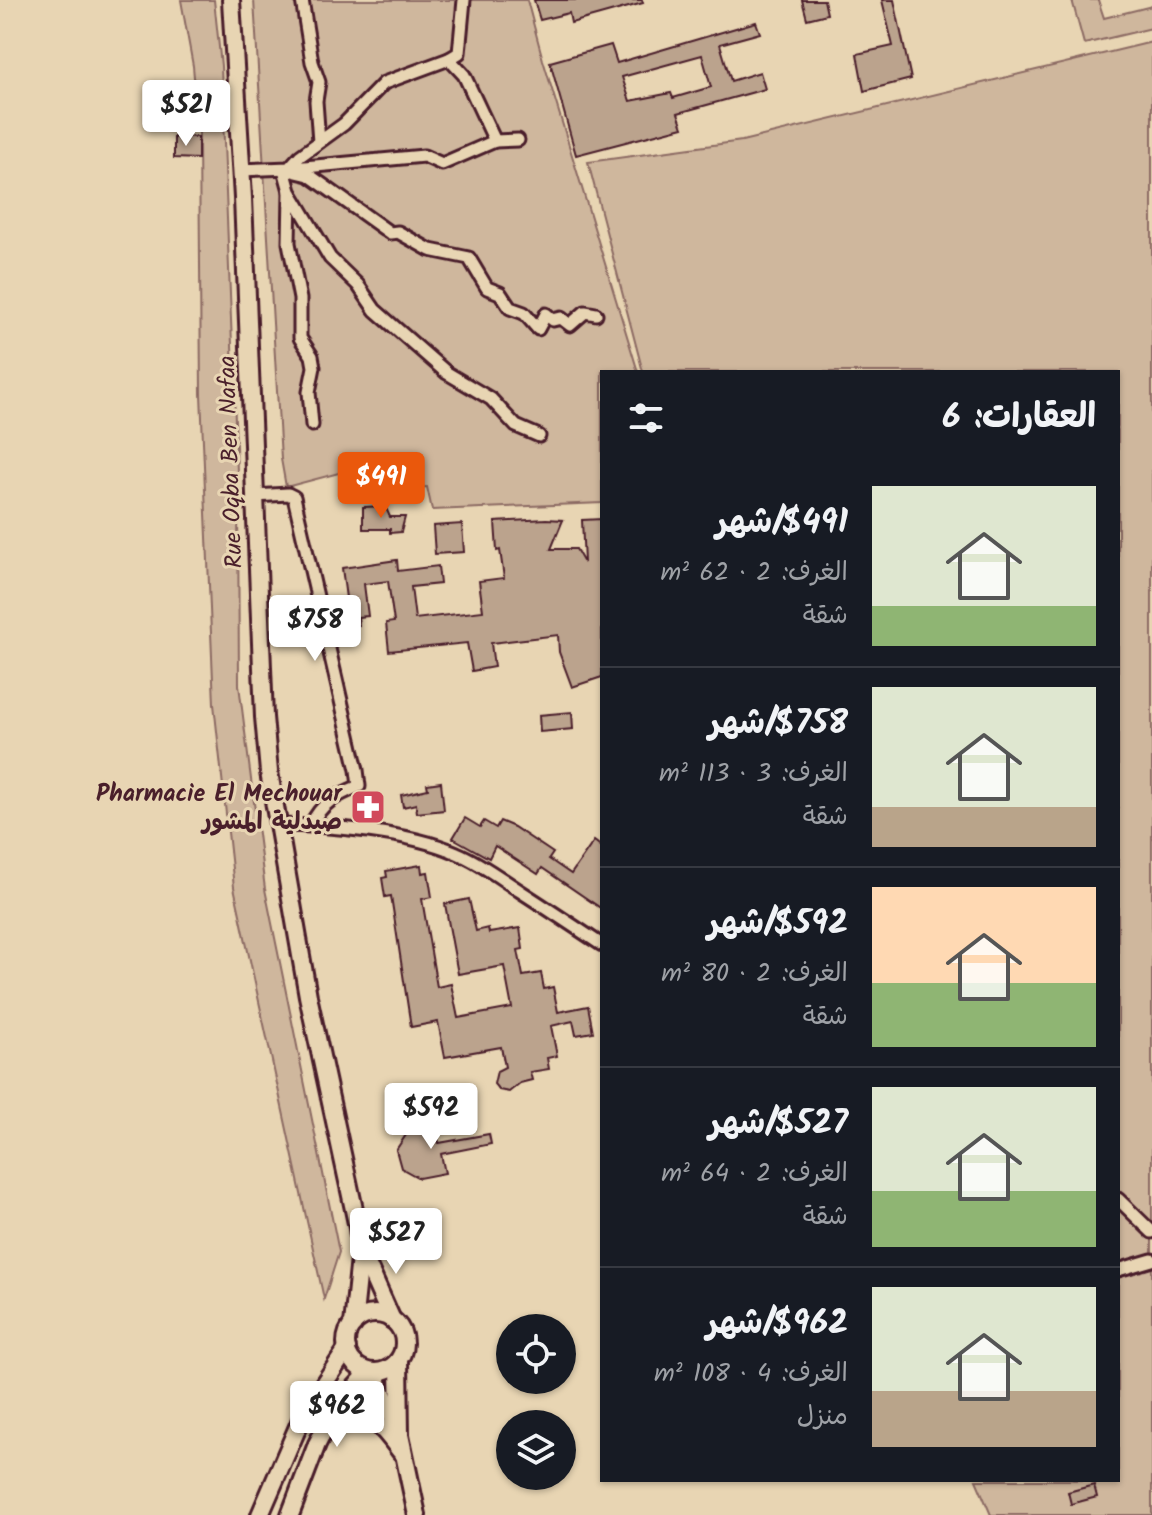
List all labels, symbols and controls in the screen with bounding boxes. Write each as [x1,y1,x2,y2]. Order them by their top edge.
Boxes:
pin: $521 [139,80,233,148]
text: $521 [160,85,212,127]
street label: Rue Oqba Ben Nafaa [208,355,255,569]
text: العقارات: 6 [942,391,1096,445]
icon: filters [624,396,668,440]
pin: $491 [334,452,428,520]
text: $491 [356,457,406,499]
text: $491/شهر [716,496,848,550]
icon: home [936,518,1032,614]
text: الغرف: 2 · 62 m² [660,552,848,594]
pin: $758 [268,595,362,663]
text: شقة [803,595,848,637]
text: $758 [287,600,343,642]
text: $758/شهر [708,697,848,751]
icon: home [936,719,1032,815]
text: الغرف: 3 · 113 m² [659,753,848,795]
place label: Pharmacie El Mechouar صيدلية المشور [96,775,343,842]
pharmacy icon: Pharmacie El Mechouar صيدلية المشور [349,788,387,826]
text: شقة [803,796,848,838]
text: $592/شهر [708,897,848,951]
icon: home [936,919,1032,1015]
text: الغرف: 2 · 80 m² [661,953,848,995]
text: شقة [803,996,848,1038]
pin: $592 [384,1083,478,1151]
text: $592 [403,1088,459,1130]
text: $527/شهر [709,1097,848,1151]
icon: home [936,1119,1032,1215]
text: الغرف: 2 · 64 m² [661,1153,848,1195]
text: شقة [803,1196,848,1238]
pin: $527 [349,1208,443,1276]
text: $527 [368,1213,424,1255]
text: $962/شهر [706,1297,848,1351]
map controls [496,1314,576,1490]
button: locate [496,1314,576,1394]
icon: home [936,1319,1032,1415]
text: الغرف: 4 · 108 m² [654,1353,848,1395]
pin: $962 [290,1381,384,1449]
text: $962 [308,1386,366,1428]
text: منزل [797,1396,848,1438]
button: layers [496,1410,576,1490]

